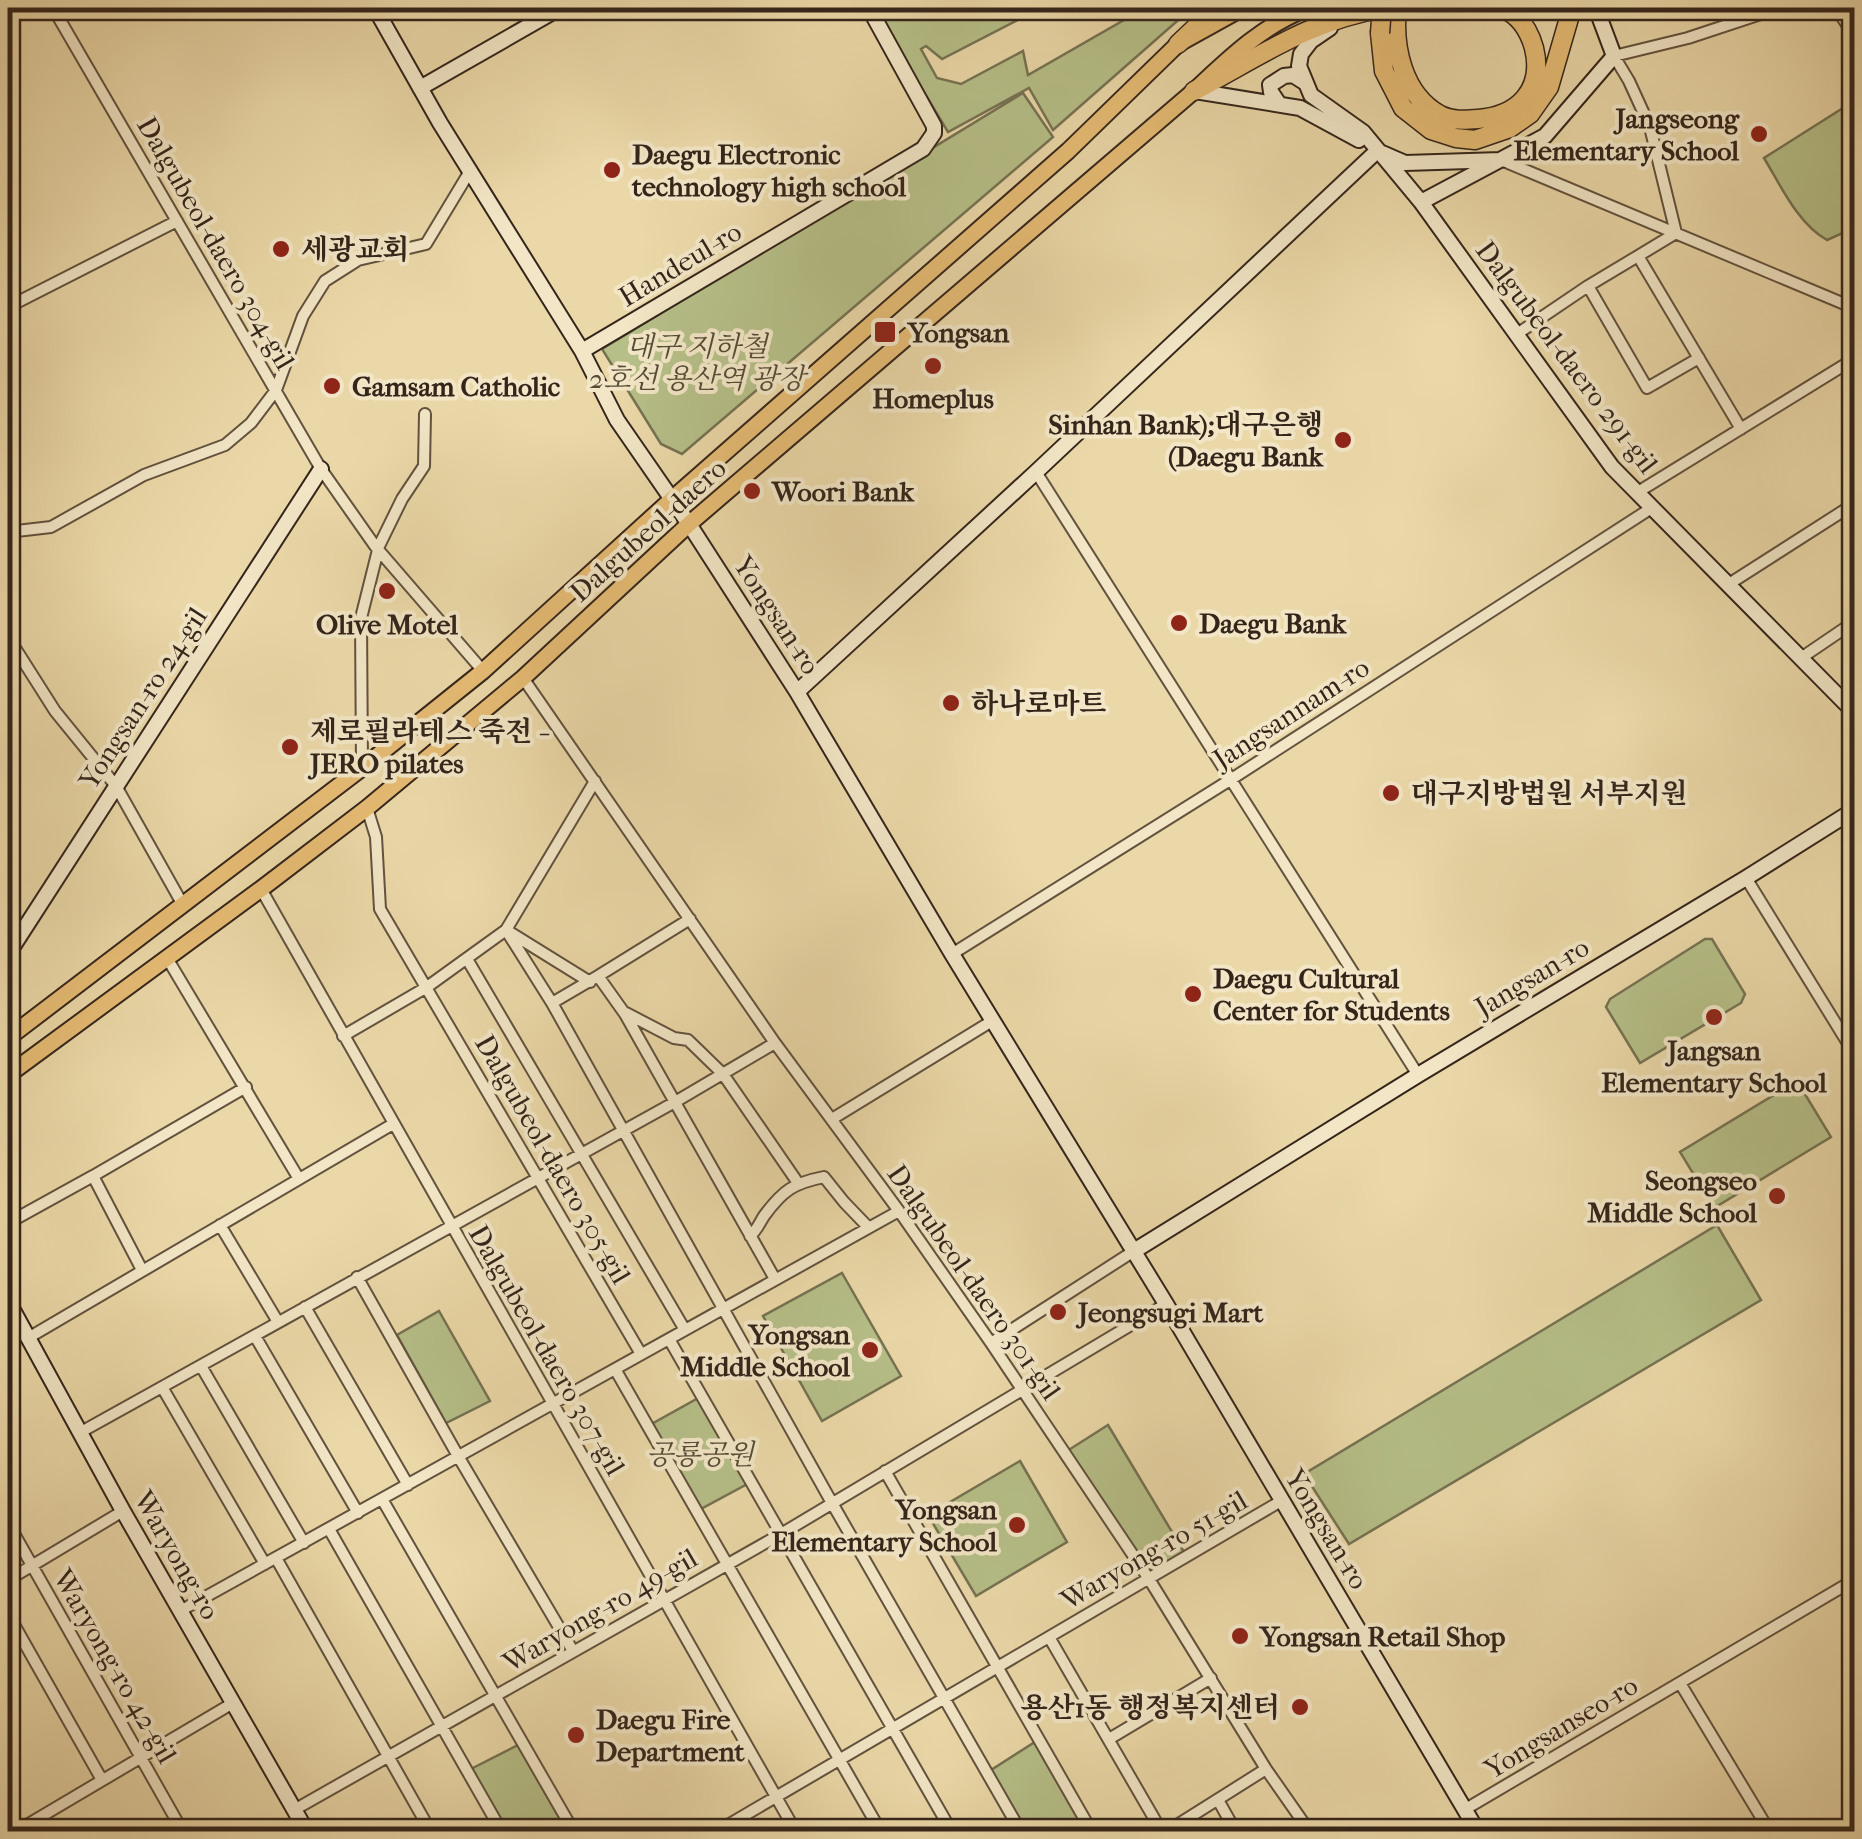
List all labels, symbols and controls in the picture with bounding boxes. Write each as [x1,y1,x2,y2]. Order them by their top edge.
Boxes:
place label: Jangseong Elementary School [1513,102,1740,167]
street label: Dalgubeol-daero 304-gil [130,111,302,375]
marker: Jangseong Elementary School [1748,123,1770,145]
place label: Daegu Electronic technology high school [631,138,907,203]
marker: Daegu Electronic technology high school [601,159,623,181]
street label: Handeul-ro [613,215,747,313]
place label: 세광교회 [301,233,409,266]
street label: Dalgubeol-daero 291-gil [1469,234,1665,480]
marker: 세광교회 [270,238,292,260]
place label: Yongsan [906,316,1010,349]
marker: Yongsan [872,319,898,345]
park label: 대구 지하철 2호선 용산역 광장 [589,330,809,395]
marker: Homeplus [922,355,944,377]
place label: Gamsam Catholic [352,370,560,403]
marker: Gamsam Catholic [321,375,343,397]
place label: Homeplus [872,382,994,415]
place label: Sinhan Bank);대구은행 (Daegu Bank [1048,408,1325,473]
marker: Sinhan Bank);대구은행 (Daegu Bank [1332,429,1354,451]
street label: Dalgubeol-daero [563,451,733,609]
place label: Woori Bank [771,475,915,508]
marker: Woori Bank [741,480,763,502]
street label: Yongsan-ro [726,549,827,680]
marker: Olive Motel [376,580,398,602]
street label: Yongsan-ro 24-gil [71,601,214,796]
place label: Daegu Bank [1199,607,1348,640]
place label: Olive Motel [316,608,458,641]
marker: Daegu Bank [1168,612,1190,634]
street label: Jangsannam-ro [1205,650,1375,777]
place label: 하나로마트 [971,687,1106,720]
marker: 하나로마트 [940,692,962,714]
place label: 제로필라테스 죽전 - JERO pilates [307,715,549,780]
marker: 제로필라테스 죽전 - JERO pilates [279,736,301,758]
place label: 대구지방법원 서부지원 [1411,777,1687,810]
marker: 대구지방법원 서부지원 [1380,782,1402,804]
street label: Jangsan-ro [1467,930,1595,1025]
place label: Daegu Cultural Center for Students [1213,962,1450,1027]
marker: Daegu Cultural Center for Students [1182,983,1204,1005]
marker: Jangsan Elementary School [1703,1006,1725,1028]
street label: Dalgubeol-daero 305-gil [468,1029,638,1290]
place label: Jangsan Elementary School [1601,1034,1827,1099]
street label: Dalgubeol-daero 301-gil [880,1158,1068,1406]
place label: Seongseo Middle School [1587,1164,1757,1229]
marker: Seongseo Middle School [1766,1185,1788,1207]
street label: Dalgubeol-daero 307-gil [462,1219,632,1481]
place label: Jeongsugi Mart [1075,1296,1264,1329]
marker: Jeongsugi Mart [1047,1301,1069,1323]
place label: Yongsan Middle School [680,1318,851,1383]
marker: Yongsan Middle School [859,1339,881,1361]
park label: 공룡공원 [646,1438,756,1471]
street label: Yongsan-ro [1278,1462,1376,1595]
street label: Waryong-ro 51-gil [1054,1483,1253,1617]
street label: Waryong-ro [126,1484,227,1625]
place label: Yongsan Elementary School [771,1493,998,1558]
marker: Yongsan Elementary School [1006,1514,1028,1536]
street label: Waryong-ro 49-gil [496,1541,703,1679]
street label: Waryong-ro 42-gil [46,1562,184,1769]
place label: Yongsan Retail Shop [1258,1620,1505,1653]
marker: Yongsan Retail Shop [1229,1625,1251,1647]
street label: Yongsanseo-ro [1478,1668,1644,1786]
place label: 용산1동 행정복지센터 [1021,1691,1280,1724]
marker: 용산1동 행정복지센터 [1289,1696,1311,1718]
place label: Daegu Fire Department [596,1703,745,1768]
marker: Daegu Fire Department [565,1724,587,1746]

